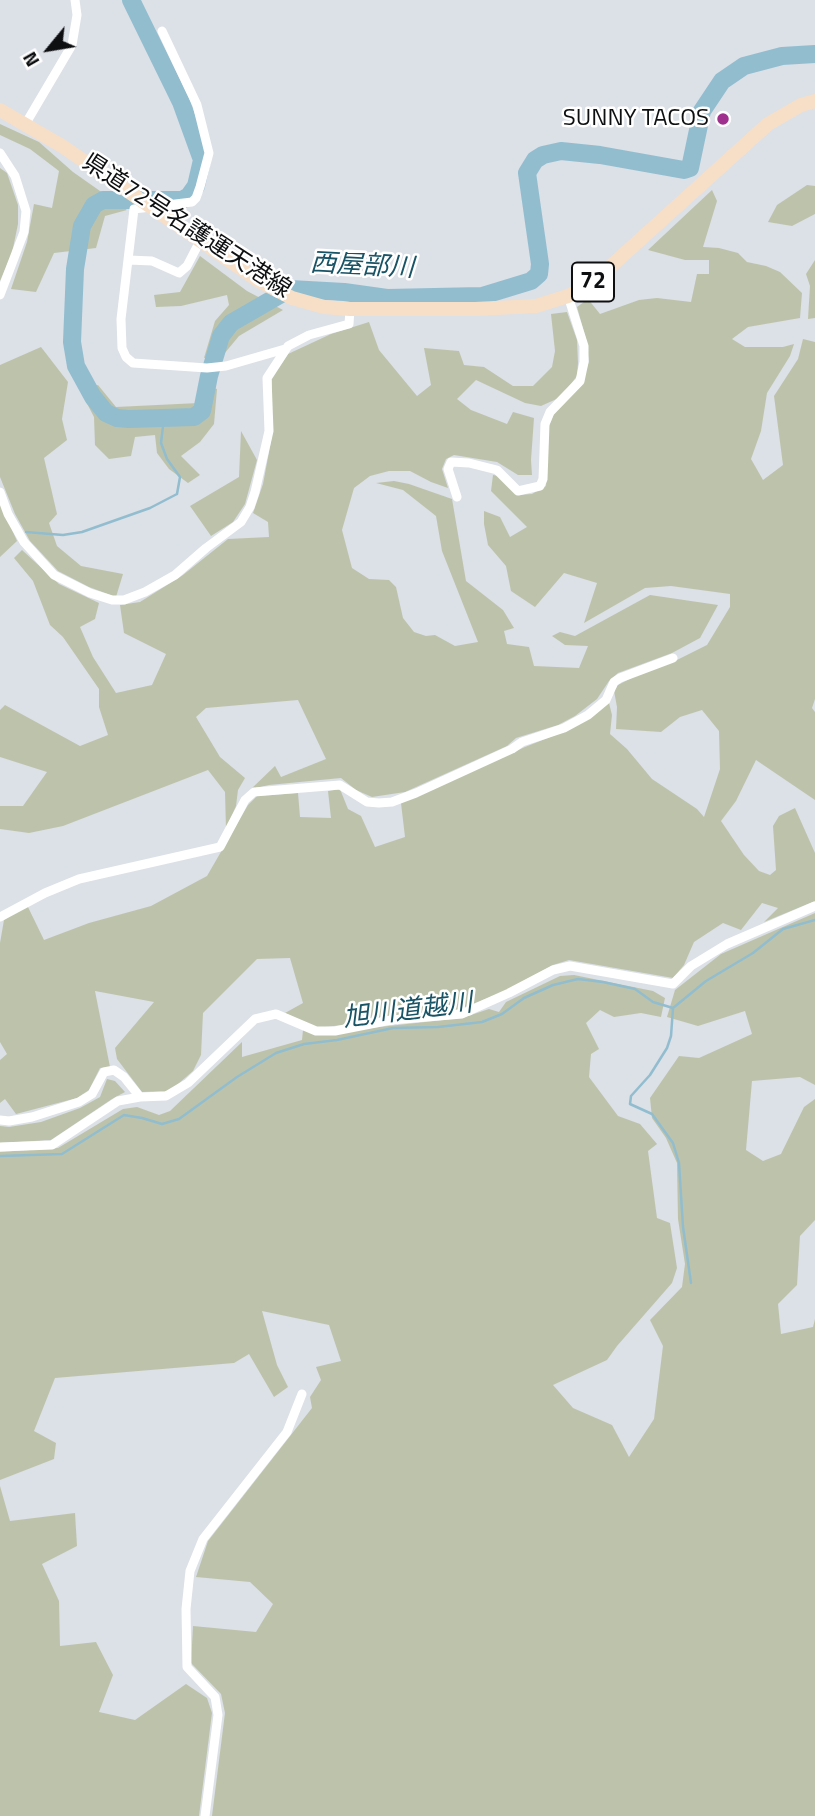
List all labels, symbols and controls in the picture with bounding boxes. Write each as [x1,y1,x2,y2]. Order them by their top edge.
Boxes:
north arrow [14,14,84,84]
text: N [15,47,46,73]
place label: SUNNY TACOS [563,105,709,133]
marker: SUNNY TACOS [715,111,731,127]
street label: 県道72号名護運天港線 [76,149,296,305]
water label: 西屋部川 [309,249,415,285]
road number: 72 [572,262,614,302]
water label: 旭川道越川 [342,989,474,1035]

